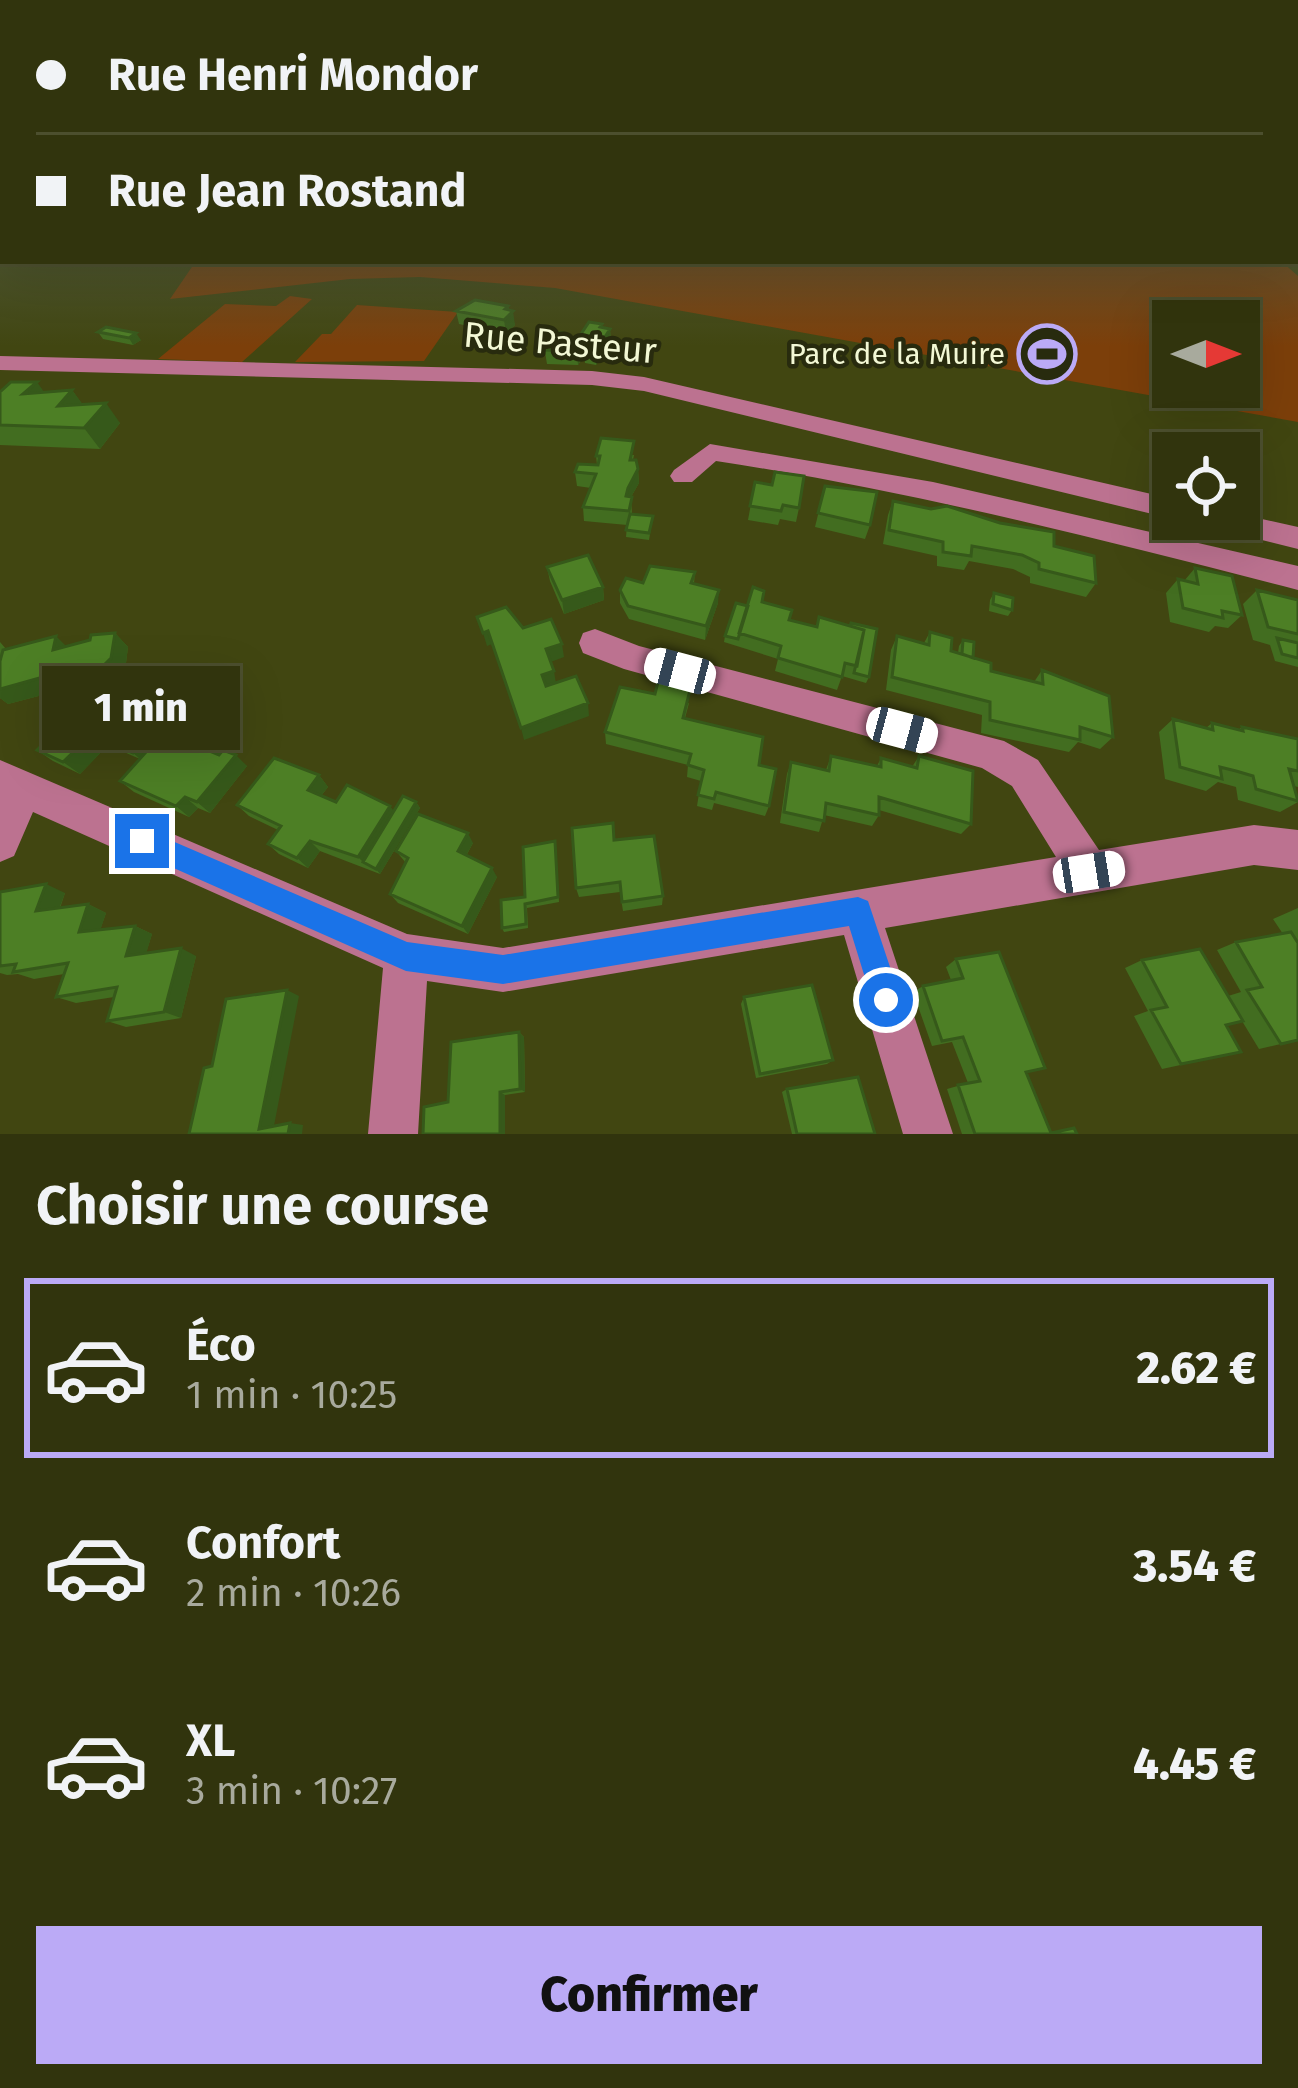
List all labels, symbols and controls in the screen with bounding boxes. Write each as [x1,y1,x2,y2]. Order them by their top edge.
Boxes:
text: Rue Henri Mondor [108,48,478,102]
text: Rue Jean Rostand [108,164,467,218]
north arrow [1152,300,1260,408]
map controls [1152,300,1260,540]
street label: Rue Pasteur [462,313,659,373]
sports icon: Parc de la Muire [1016,323,1078,385]
place label: Parc de la Muire [788,336,1005,372]
button: locate [1152,432,1260,540]
car [641,644,719,698]
callout: 1 min [43,667,241,751]
text: 1 min [94,685,188,731]
car [863,703,941,757]
route end [115,814,169,868]
car [1051,849,1127,895]
route start [859,973,913,1027]
text: Choisir une course [36,1174,489,1238]
icon: car [42,1314,150,1422]
text: Éco [186,1318,256,1372]
text: 2.62 € [1136,1341,1256,1395]
text: 1 min · 10:25 [186,1372,397,1418]
icon: car [42,1512,150,1620]
text: Confort [186,1516,341,1570]
text: 3.54 € [1134,1539,1256,1593]
text: 2 min · 10:26 [186,1570,401,1616]
icon: car [42,1710,150,1818]
text: XL [186,1714,235,1768]
text: 4.45 € [1133,1737,1256,1791]
text: 3 min · 10:27 [186,1768,397,1814]
button: Confirmer [36,1926,1262,2064]

